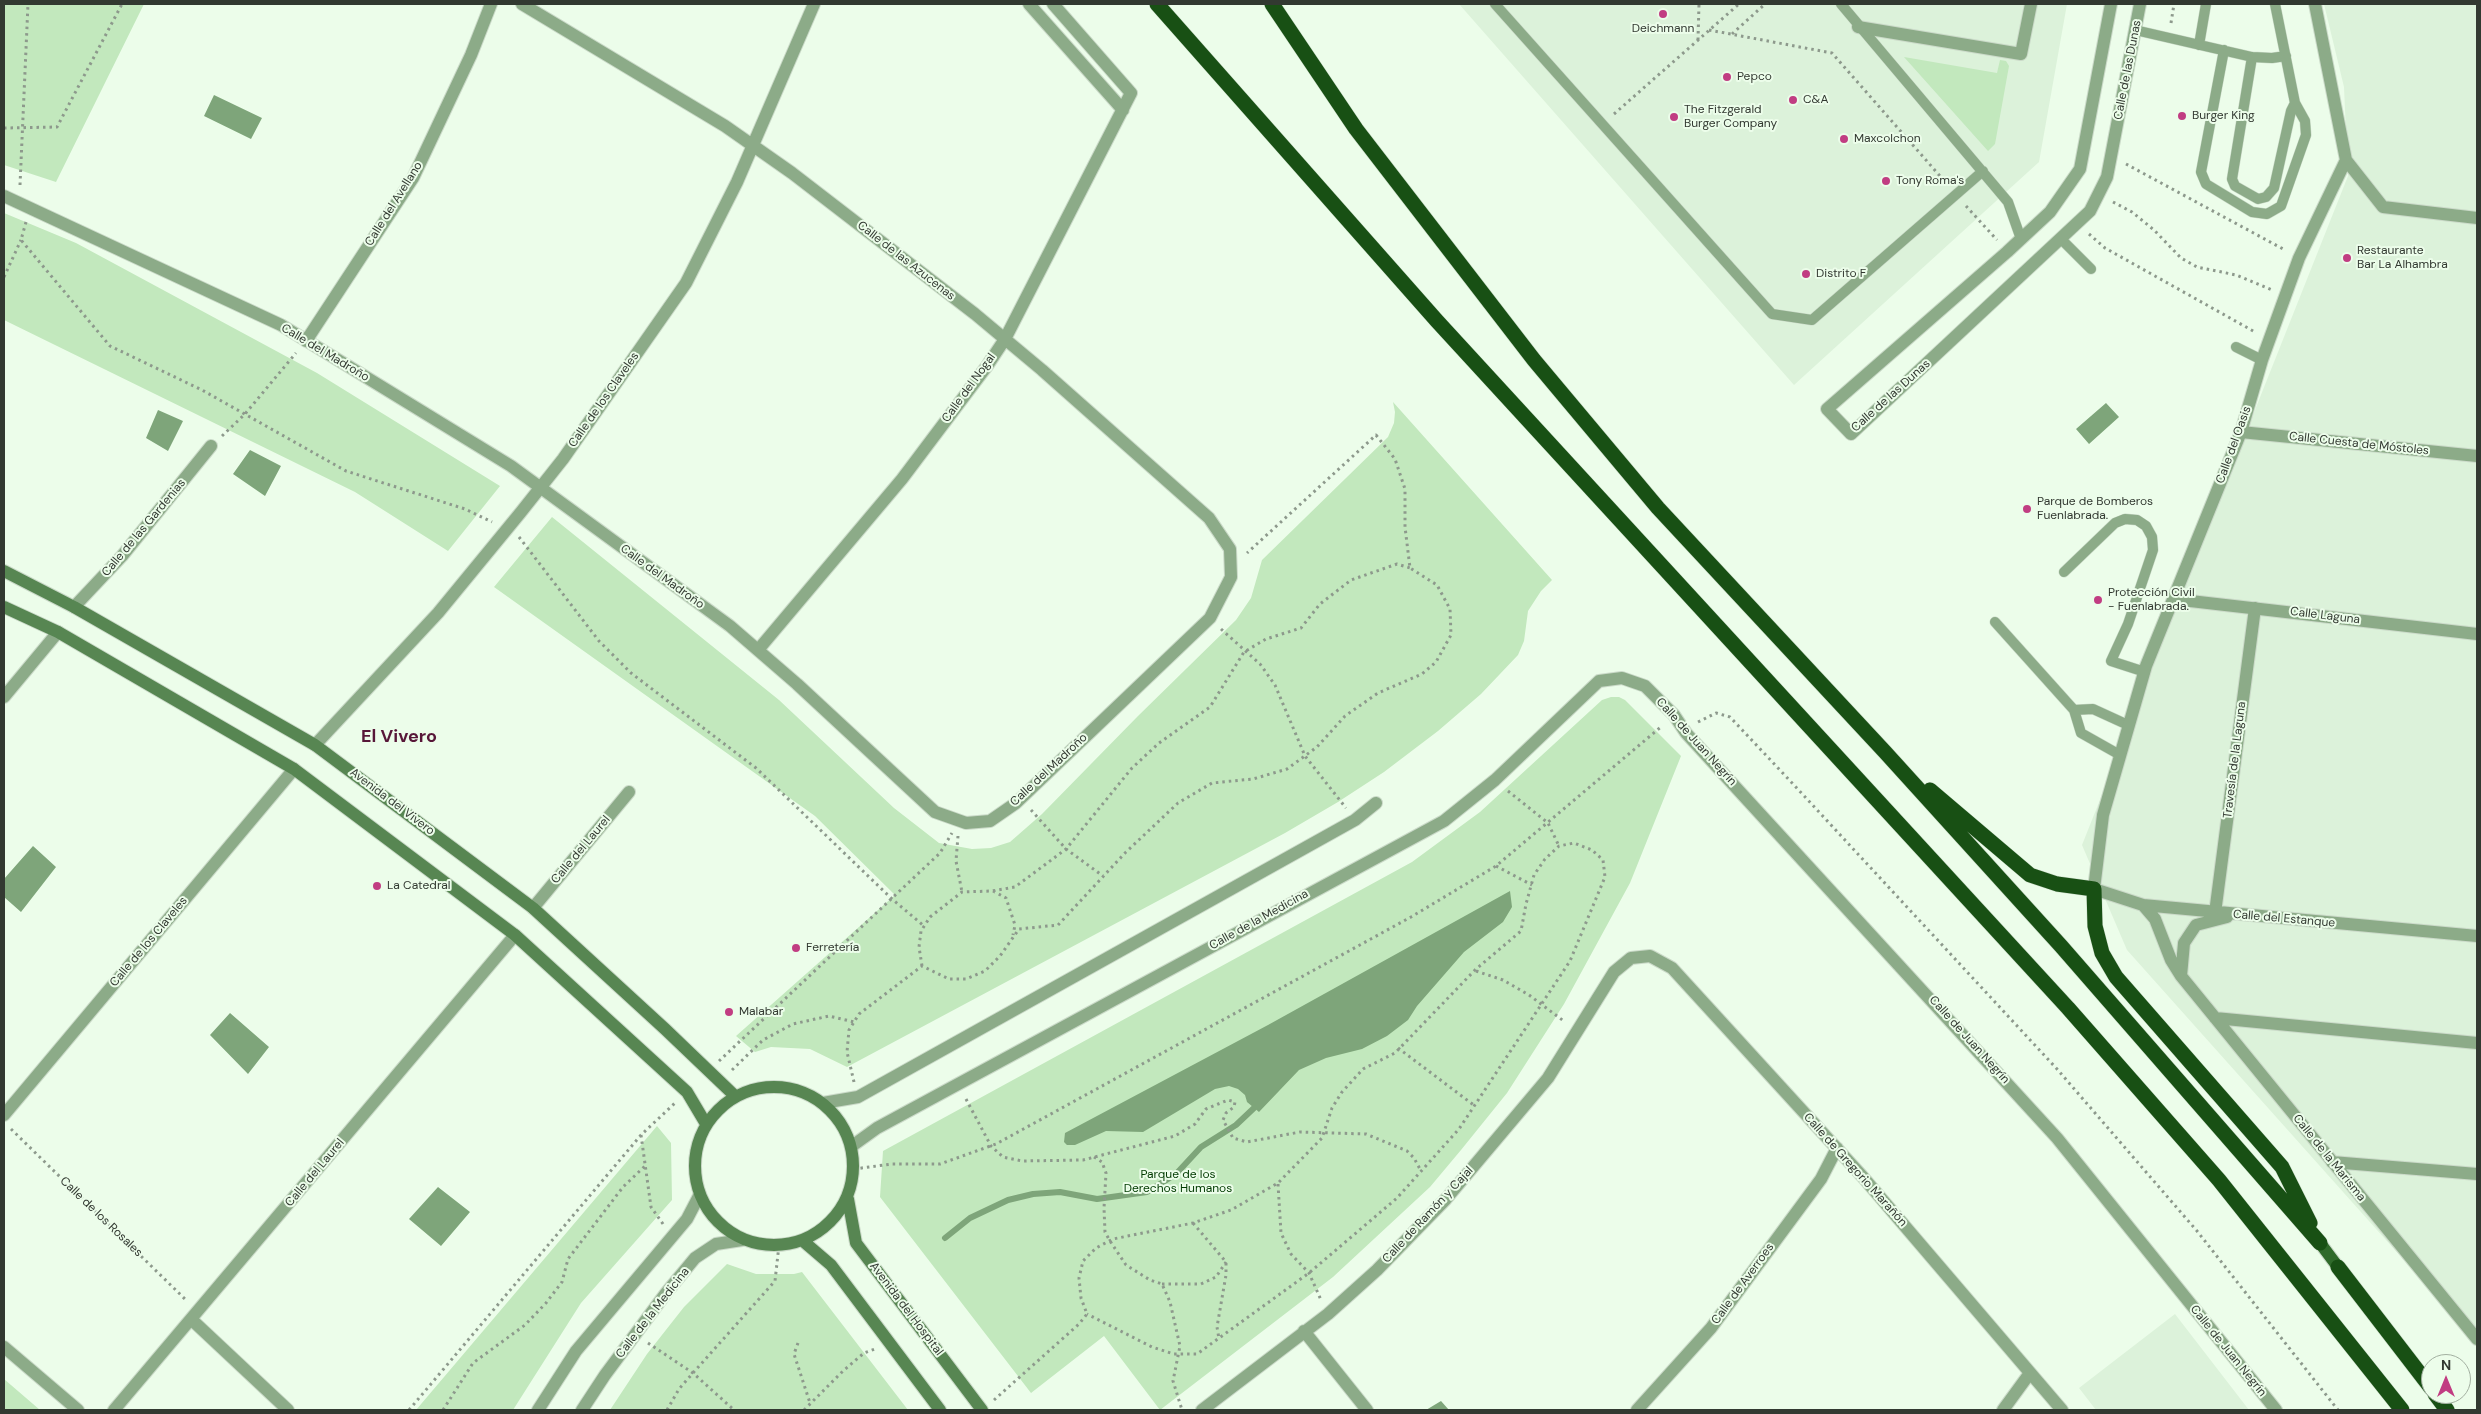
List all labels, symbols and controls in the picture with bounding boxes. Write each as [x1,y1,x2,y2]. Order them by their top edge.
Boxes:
marker: Deichmann [1657,8,1669,20]
street label: Calle de las Dunas [2111,19,2145,121]
place label: Deichmann [1632,22,1694,36]
place label: Pepco [1737,70,1772,84]
marker: Pepco [1721,71,1733,83]
place label: C&A [1803,93,1828,107]
marker: C&A [1787,94,1799,106]
place label: The Fitzgerald Burger Company [1684,103,1777,131]
place label: Burger King [2192,109,2255,123]
marker: Burger King [2176,110,2188,122]
marker: The Fitzgerald Burger Company [1668,111,1680,123]
place label: Maxcolchon [1854,132,1921,146]
marker: Maxcolchon [1838,133,1850,145]
street label: Calle del Avellano [362,159,426,249]
place label: Tony Roma's [1896,174,1964,188]
marker: Tony Roma's [1880,175,1892,187]
street label: Calle de las Azucenas [854,218,958,304]
place label: Restaurante Bar La Alhambra [2357,244,2448,272]
marker: Restaurante Bar La Alhambra [2341,252,2353,264]
place label: Distrito F [1816,267,1866,281]
marker: Distrito F [1800,268,1812,280]
street label: Calle del Madroño [278,321,372,385]
street label: Calle de los Claveles [566,350,642,450]
street label: Calle del Nogal [939,351,999,425]
street label: Calle de las Dunas [1849,357,1933,435]
street label: Calle del Oasis [2213,404,2255,486]
street label: Calle Cuesta de Móstoles [2288,429,2430,459]
street label: Calle de las Gardenias [99,476,189,580]
place label: Parque de Bomberos Fuenlabrada. [2037,495,2153,523]
marker: Parque de Bomberos Fuenlabrada. [2021,503,2033,515]
street label: Calle del Madroño [617,542,707,612]
place label: Protección Civil - Fuenlabrada. [2108,586,2195,614]
marker: Protección Civil - Fuenlabrada. [2092,594,2104,606]
street label: Calle Laguna [2289,605,2361,627]
street label: Calle de Juan Negrín [1653,695,1739,789]
street label: Travesía de la Laguna [2221,701,2249,819]
district label: El Vivero [361,726,437,748]
street label: Calle del Madroño [1007,731,1091,809]
street label: Avenida del Vivero [347,765,437,839]
street label: Calle del Laurel [548,813,614,887]
place label: La Catedral [387,879,451,893]
marker: La Catedral [371,880,383,892]
street label: Calle de la Medicina [1207,887,1311,953]
street label: Calle de los Claveles [107,894,191,990]
street label: Calle del Estanque [2232,907,2336,931]
place label: Ferretería [806,941,859,955]
marker: Ferretería [790,942,802,954]
street label: Calle de Juan Negrín [1926,993,2012,1087]
place label: Malabar [739,1005,783,1019]
marker: Malabar [723,1006,735,1018]
street label: Calle de Gregorio Marañón [1800,1110,1910,1230]
street label: Calle de la Marisma [2290,1112,2368,1204]
street label: Calle del Laurel [282,1136,348,1210]
street label: Calle de Ramón y Cajal [1380,1164,1476,1266]
park label: Parque de los Derechos Humanos [1124,1168,1232,1196]
street label: Calle de los Rosales [57,1174,145,1260]
street label: Calle de Averroes [1709,1241,1777,1327]
street label: Avenida del Hospital [866,1260,946,1358]
street label: Calle de la Medicina [613,1265,693,1361]
street label: Calle de Juan Negrín [2187,1302,2269,1400]
north arrow [2421,1354,2471,1404]
text: N [2441,1356,2451,1374]

